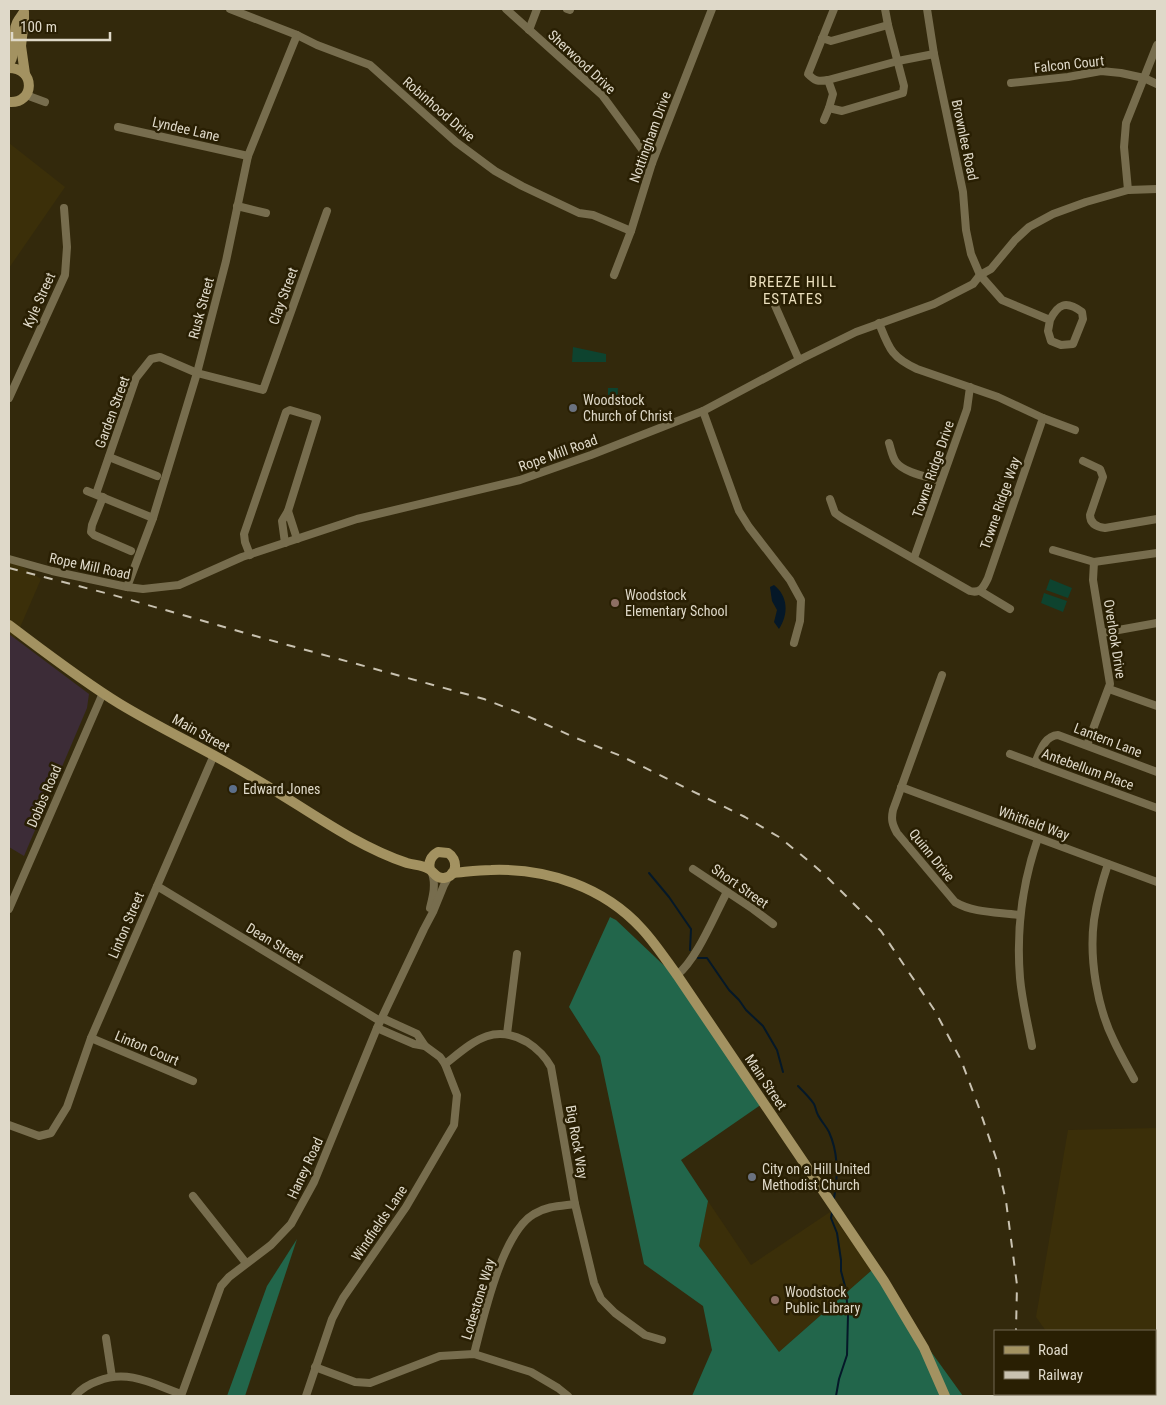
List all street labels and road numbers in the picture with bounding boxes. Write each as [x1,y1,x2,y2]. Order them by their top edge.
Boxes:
street label: Sherwood Drive [545,27,619,98]
street label: Falcon Court [1033,52,1105,76]
street label: Robinhood Drive [400,73,479,145]
street label: Nottingham Drive [626,89,674,185]
street label: Brownlee Road [949,98,981,182]
street label: Lyndee Lane [151,114,222,145]
street label: Clay Street [265,265,301,327]
street label: Kyle Street [20,270,58,330]
street label: Rusk Street [185,276,217,340]
street label: Garden Street [92,374,132,450]
street label: Towne Ridge Drive [909,418,957,520]
street label: Rope Mill Road [516,431,600,475]
street label: Towne Ridge Way [977,455,1023,551]
street label: Rope Mill Road [48,550,132,582]
street label: Overlook Drive [1101,598,1129,680]
street label: Main Street [169,711,233,755]
street label: Lantern Lane [1072,720,1145,760]
street label: Antebellum Place [1040,745,1137,793]
street label: Dobbs Road [24,762,64,830]
street label: Whitfield Way [996,803,1072,843]
street label: Quinn Drive [906,825,958,885]
street label: Short Street [708,861,772,911]
street label: Linton Street [105,889,147,961]
street label: Dean Street [243,920,307,966]
street label: Linton Court [112,1027,182,1069]
street label: Main Street [742,1051,790,1113]
street label: Big Rock Way [563,1104,591,1180]
street label: Haney Road [284,1135,326,1201]
street label: Windfields Lane [348,1182,410,1264]
street label: Lodestone Way [458,1256,498,1342]

